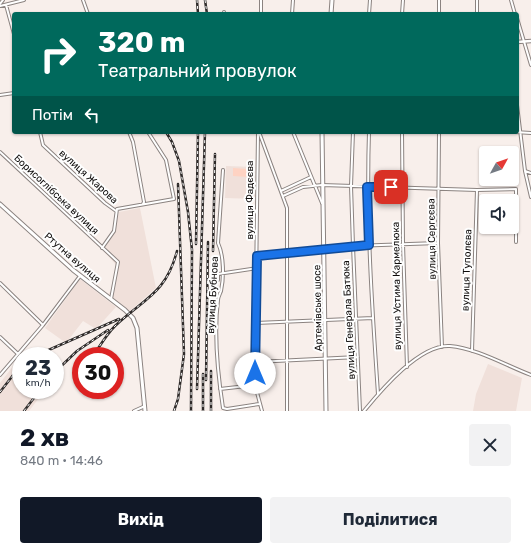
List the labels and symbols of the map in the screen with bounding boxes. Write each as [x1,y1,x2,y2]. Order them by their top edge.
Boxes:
north arrow [479,146,519,186]
street label: вулиця Жарова [56,147,120,206]
street label: Борисоглібська вулиця [11,152,101,237]
street label: вулиця Фадєєва [244,160,256,240]
pin [374,170,408,204]
street label: вулиця Сергєєва [425,198,439,280]
street label: вулиця Устима Кармелюка [390,222,404,350]
street label: вулиця Туполєва [460,229,474,311]
street label: Ртутна вулиця [42,230,103,285]
street label: вулиця Бубнова [205,256,221,334]
street label: вулиця Генерала Батюка [340,260,358,380]
street label: Артемівське шосе [311,264,325,351]
speed limit sign: 30 [72,347,124,399]
position arrow [234,352,276,394]

